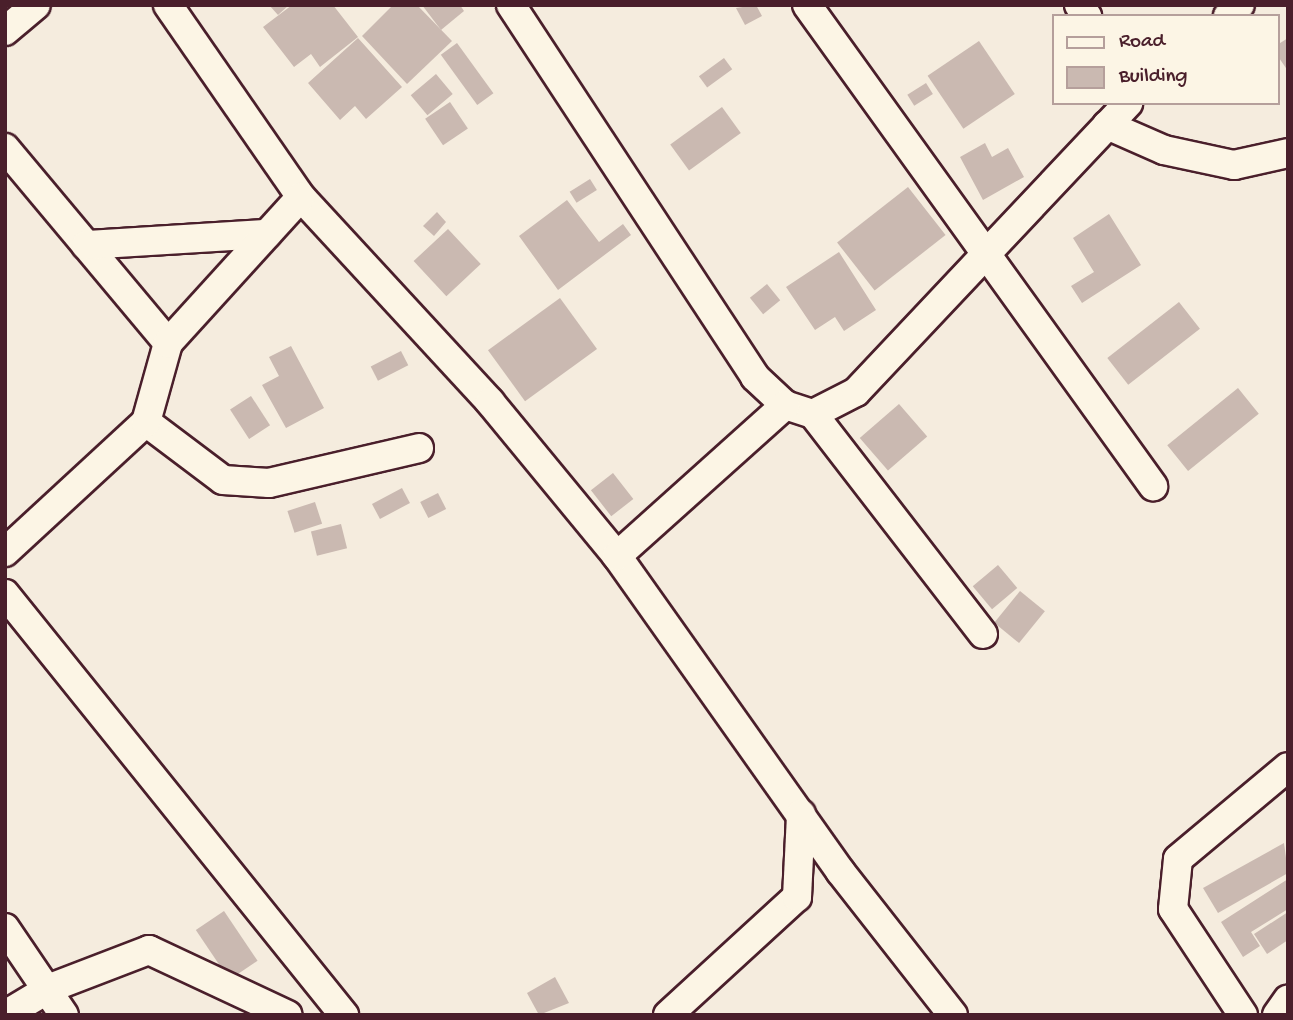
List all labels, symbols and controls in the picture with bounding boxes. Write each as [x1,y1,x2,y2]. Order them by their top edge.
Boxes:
legend [1052,14,1279,105]
text: Road [1119,30,1165,55]
text: Building [1119,65,1188,90]

